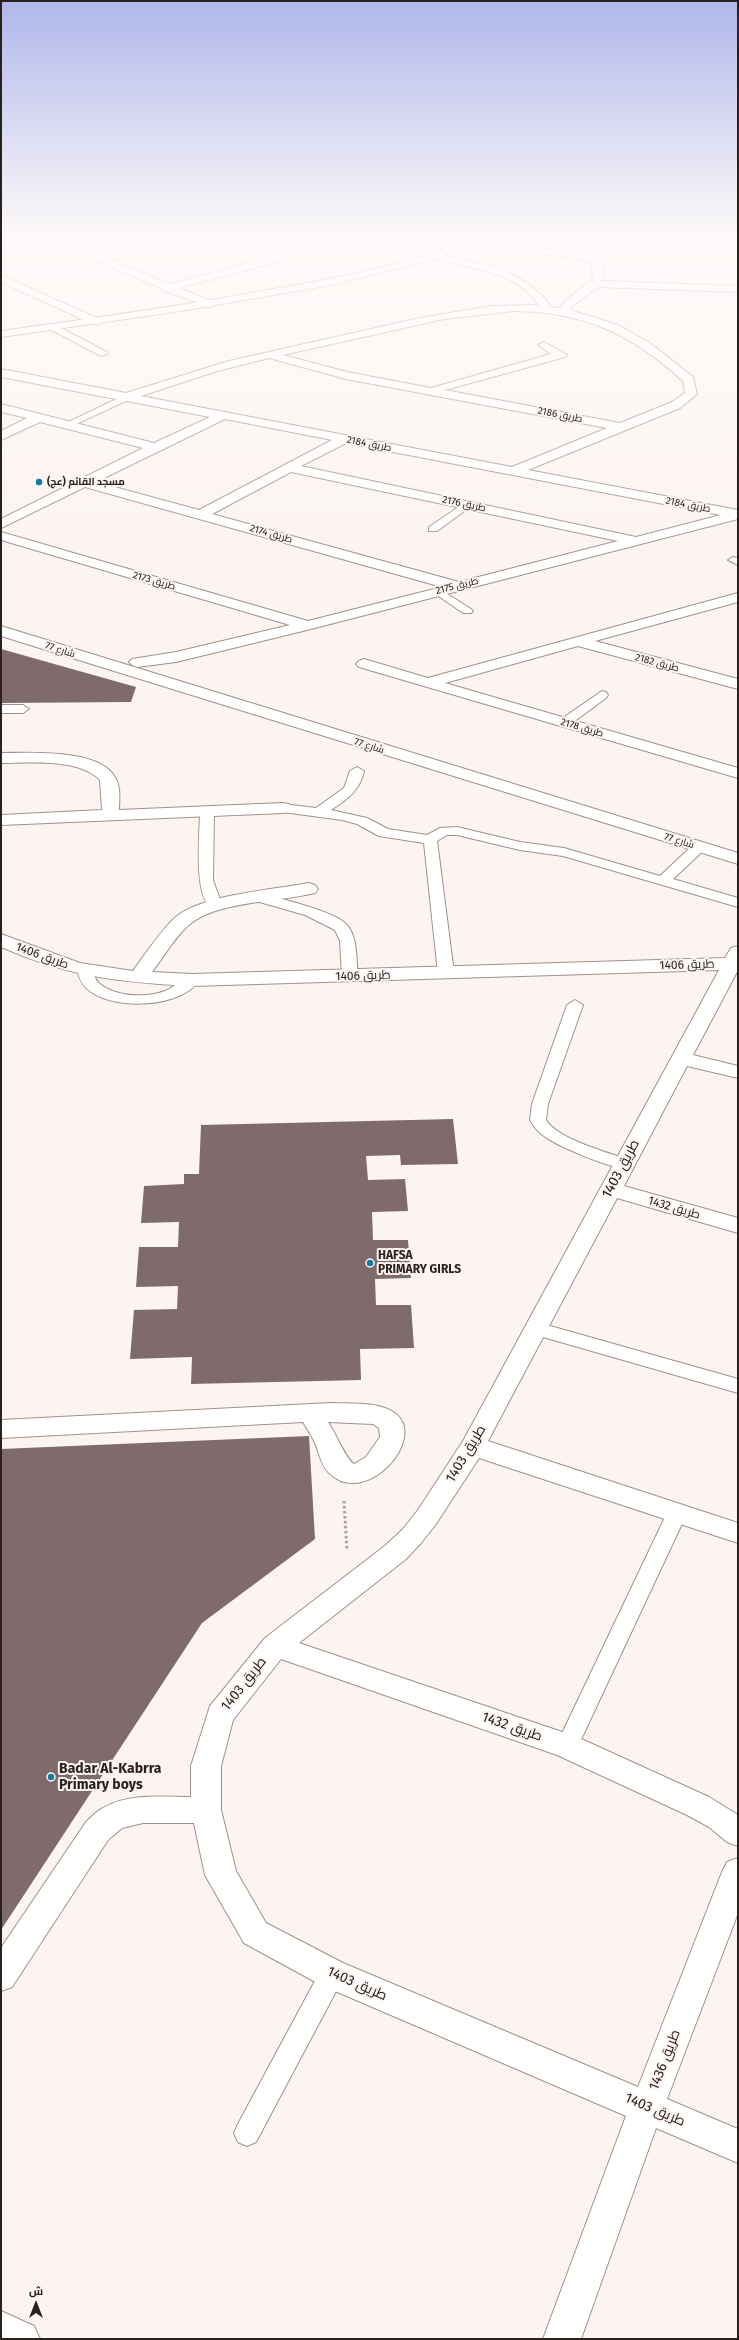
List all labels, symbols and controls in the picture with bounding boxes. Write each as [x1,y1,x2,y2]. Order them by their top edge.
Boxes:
street label: طريق 2186 [537,405,583,425]
street label: طريق 2184 [346,434,392,454]
place label: مسجد القائم (عج) [47,476,125,488]
marker: مسجد القائم (عج) [34,477,44,487]
street label: طريق 2176 [441,494,487,514]
street label: طريق 2184 [665,495,711,515]
street label: طريق 2174 [248,522,294,546]
street label: طريق 2173 [131,569,177,593]
street label: طريق 2175 [434,575,480,597]
street label: شارع 77 [43,640,77,660]
street label: طريق 2182 [634,651,680,675]
street label: طريق 2178 [559,716,605,740]
street label: شارع 77 [352,736,386,756]
street label: شارع 77 [662,831,696,851]
street label: طريق 1406 [14,940,70,972]
street label: طريق 1406 [659,957,715,973]
street label: طريق 1406 [335,968,391,984]
street label: طريق 1403 [599,1137,643,1201]
street label: طريق 1432 [646,1194,702,1222]
place label: HAFSA PRIMARY GIRLS [378,1249,461,1277]
marker: HAFSA PRIMARY GIRLS [365,1258,375,1268]
street label: طريق 1403 [442,1422,490,1486]
street label: طريق 1403 [218,1654,270,1714]
street label: طريق 1432 [480,1709,544,1745]
place label: Badar Al-Kabrra Primary boys [59,1761,161,1794]
marker: Badar Al-Kabrra Primary boys [46,1772,56,1782]
street label: طريق 1403 [324,1963,390,2005]
street label: طريق 1436 [646,2027,684,2093]
street label: طريق 1403 [622,2090,688,2130]
north arrow [16,2284,56,2324]
text: ش [29,2285,43,2298]

